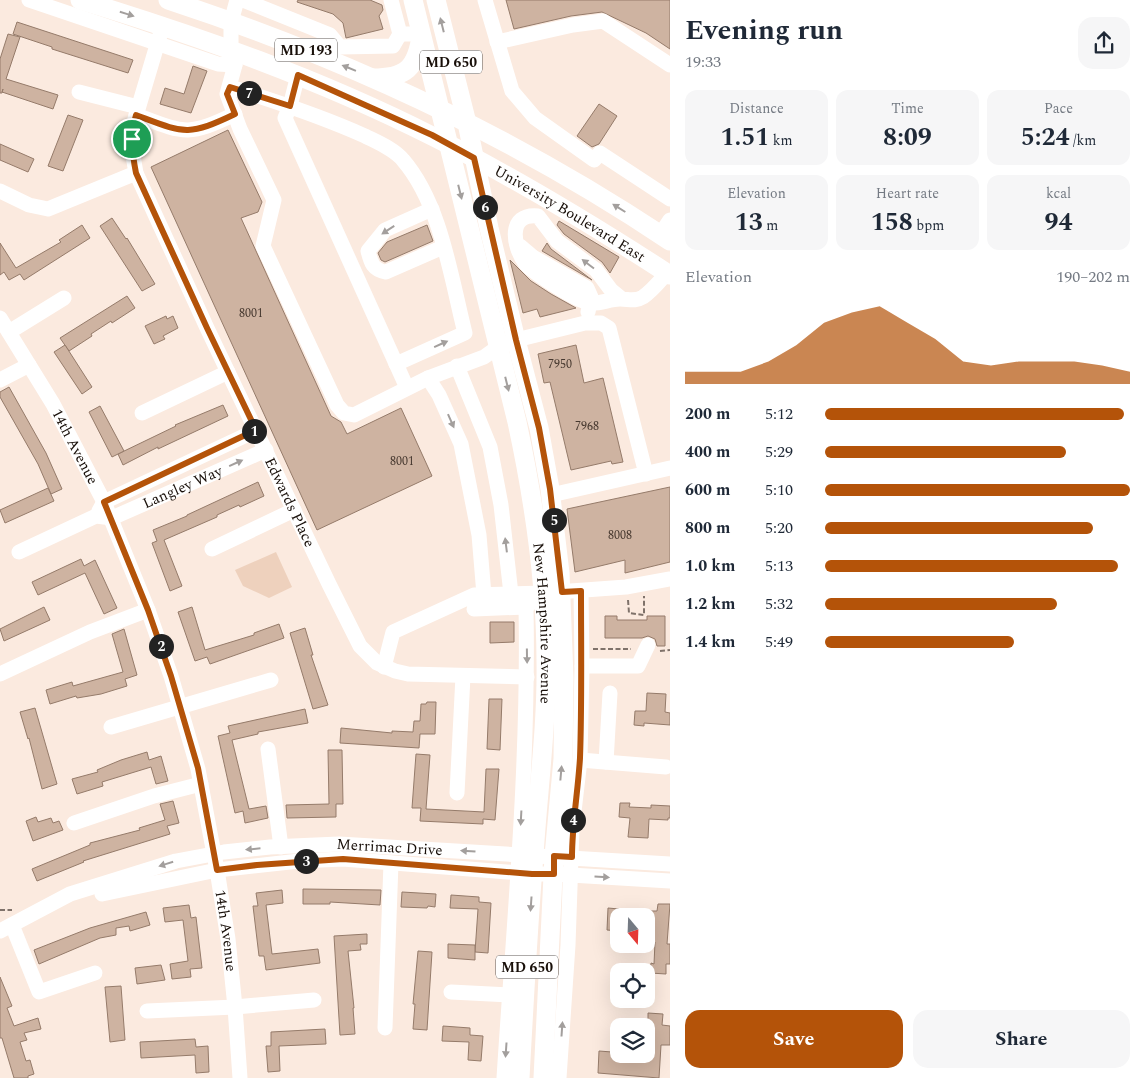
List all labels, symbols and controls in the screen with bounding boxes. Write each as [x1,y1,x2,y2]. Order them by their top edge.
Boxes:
text: Evening run [685,9,843,52]
one-way arrow [120,11,135,19]
one-way arrow [438,17,446,32]
button: share [1078,17,1130,69]
road number: MD 193 [275,38,337,62]
text: 19:33 [685,50,721,74]
road number: MD 650 [420,51,482,74]
one-way arrow [341,63,356,71]
pin: 7 [236,80,262,106]
text: 7 [246,83,253,104]
text: Distance [729,98,784,119]
text: Time [891,98,924,119]
text: Pace [1044,98,1073,119]
pin [111,118,153,160]
text: 1.51 [720,119,769,157]
text: 8:09 [883,119,932,157]
text: 5:24 [1021,119,1069,157]
icon: arrive [118,125,146,153]
text: km [769,130,793,151]
text: /km [1069,130,1096,151]
street label: University Boulevard East [490,159,650,268]
text: Elevation [727,183,786,204]
text: Heart rate [876,183,939,204]
text: kcal [1046,183,1071,204]
one-way arrow [456,184,464,199]
pin: 6 [472,194,498,220]
text: 6 [482,197,489,218]
one-way arrow [613,203,626,213]
text: 13 [735,204,763,242]
text: 158 [871,204,913,242]
text: 94 [1044,204,1073,242]
text: m [763,215,778,236]
text: bpm [913,215,944,236]
one-way arrow [382,225,395,234]
one-way arrow [582,259,595,270]
text: Elevation [685,265,752,289]
text: 190–202 m [1056,265,1130,289]
house number: 8001 [239,304,263,323]
one-way arrow [434,339,448,347]
house number: 7950 [548,355,572,374]
one-way arrow [503,376,511,391]
text: 200 m [685,402,730,426]
text: 5:12 [765,402,793,426]
street label: 14th Avenue [46,405,104,488]
one-way arrow [447,414,455,428]
house number: 7968 [575,417,599,436]
pin: 1 [242,418,266,444]
text: 1 [251,421,258,442]
text: 400 m [685,440,730,464]
text: 5:29 [765,440,793,464]
house number: 8001 [390,452,414,471]
street label: Edwards Place [259,453,321,551]
one-way arrow [229,458,243,466]
street label: Langley Way [139,459,227,515]
text: 600 m [685,478,730,502]
text: 5:10 [765,478,793,502]
pin: 5 [542,508,566,532]
text: 5 [551,510,558,531]
text: 800 m [685,516,730,540]
text: 5:20 [765,516,793,540]
house number: 8008 [608,526,632,545]
one-way arrow [502,537,510,553]
street label: New Hampshire Avenue [527,541,558,704]
text: 1.0 km [685,554,735,578]
text: 5:13 [765,554,793,578]
text: 1.2 km [685,592,735,616]
text: 5:32 [765,592,793,616]
text: 1.4 km [685,630,735,654]
text: 5:49 [765,630,793,654]
pin: 2 [148,634,174,658]
text: 2 [158,636,165,657]
one-way arrow [523,648,531,664]
one-way arrow [558,764,566,780]
pin: 4 [560,808,586,832]
one-way arrow [517,810,525,826]
text: 4 [570,810,577,831]
street label: Merrimac Drive [336,832,443,862]
one-way arrow [245,845,261,853]
one-way arrow [459,847,475,855]
pin: 3 [294,848,318,874]
text: 3 [303,851,310,872]
one-way arrow [159,860,174,868]
one-way arrow [595,874,611,882]
street label: 14th Avenue [209,888,243,973]
one-way arrow [526,896,534,912]
north arrow [610,908,655,952]
map controls [610,908,655,1063]
road number: MD 650 [496,956,558,979]
button: locate [610,963,655,1008]
button: Save [685,1010,903,1068]
button: Share [913,1010,1130,1068]
button: layers [610,1018,655,1063]
one-way arrow [558,1021,566,1037]
one-way arrow [502,1042,510,1058]

